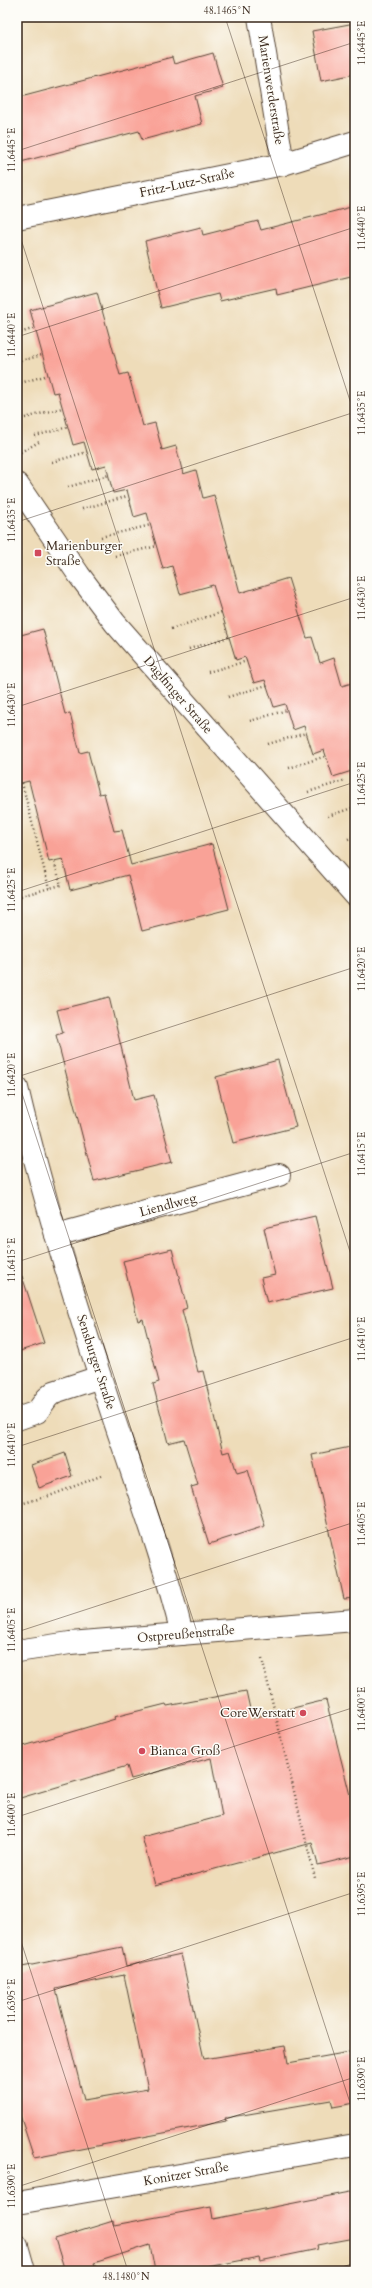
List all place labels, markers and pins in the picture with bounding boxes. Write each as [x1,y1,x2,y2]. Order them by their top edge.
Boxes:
place label: Marienburger Straße [46,537,123,570]
marker: Marienburger Straße [33,548,43,558]
place label: CoreWerstatt [220,1704,295,1722]
marker: CoreWerstatt [298,1708,308,1718]
place label: Bianca Groß [150,1742,221,1760]
marker: Bianca Groß [137,1746,147,1756]

